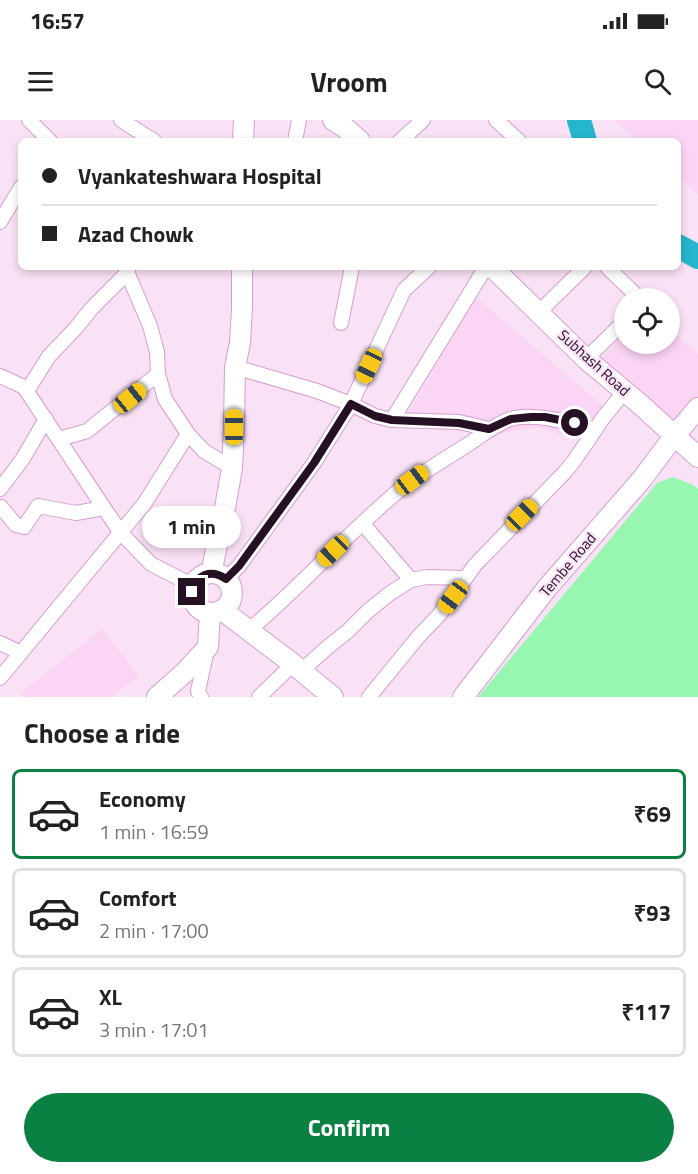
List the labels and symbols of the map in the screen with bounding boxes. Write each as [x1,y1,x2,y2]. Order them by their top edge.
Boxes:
street label: Subhash Road [553,324,636,401]
car [353,346,385,386]
car [110,380,150,416]
car [225,409,243,445]
route start [561,409,588,436]
car [392,462,432,498]
car [503,496,541,534]
callout: 1 min [142,505,242,547]
street label: Tembe Road [534,527,601,602]
car [314,532,352,570]
car [435,577,471,617]
route end [178,578,205,605]

